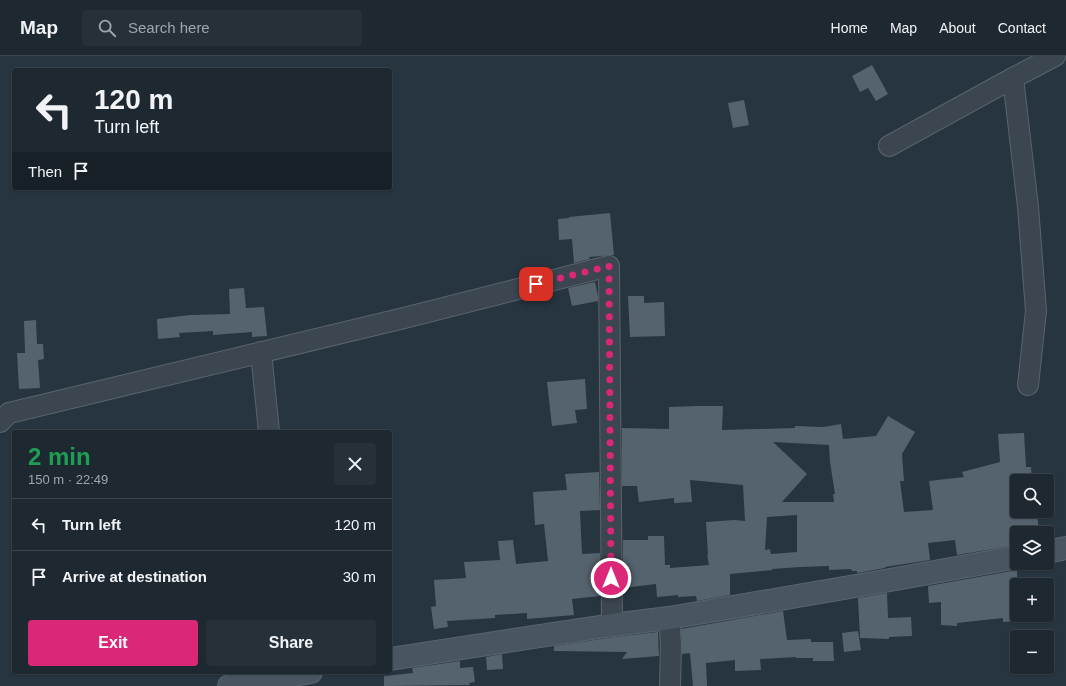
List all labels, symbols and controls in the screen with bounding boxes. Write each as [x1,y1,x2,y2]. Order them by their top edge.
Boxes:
search box [82,10,362,46]
text: Map [20,17,58,38]
icon: search [96,17,118,39]
text: Search here [128,19,210,36]
text: Home [831,20,868,36]
text: Map [890,20,917,36]
text: About [939,20,976,36]
text: Contact [998,20,1046,36]
icon: left [28,84,80,136]
text: 120 m [94,84,173,115]
text: Turn left [94,117,159,137]
icon: arrive [70,160,92,182]
text: Then [28,163,62,180]
pin [519,267,553,301]
icon: arrive [525,273,547,295]
text: 2 min [28,443,91,470]
button: close [334,443,376,485]
text: 150 m · 22:49 [28,472,108,487]
map controls [1010,474,1054,674]
button: search [1010,474,1054,518]
icon: left [28,514,50,536]
text: Turn left [62,516,121,533]
text: 120 m [334,516,376,533]
button: layers [1010,526,1054,570]
position arrow [590,557,632,599]
icon: arrive [28,566,50,588]
text: Arrive at destination [62,568,207,585]
text: 30 m [343,568,376,585]
button: + [1010,578,1054,622]
button: Exit [28,620,198,666]
button: Share [206,620,376,666]
button: − [1010,630,1054,674]

